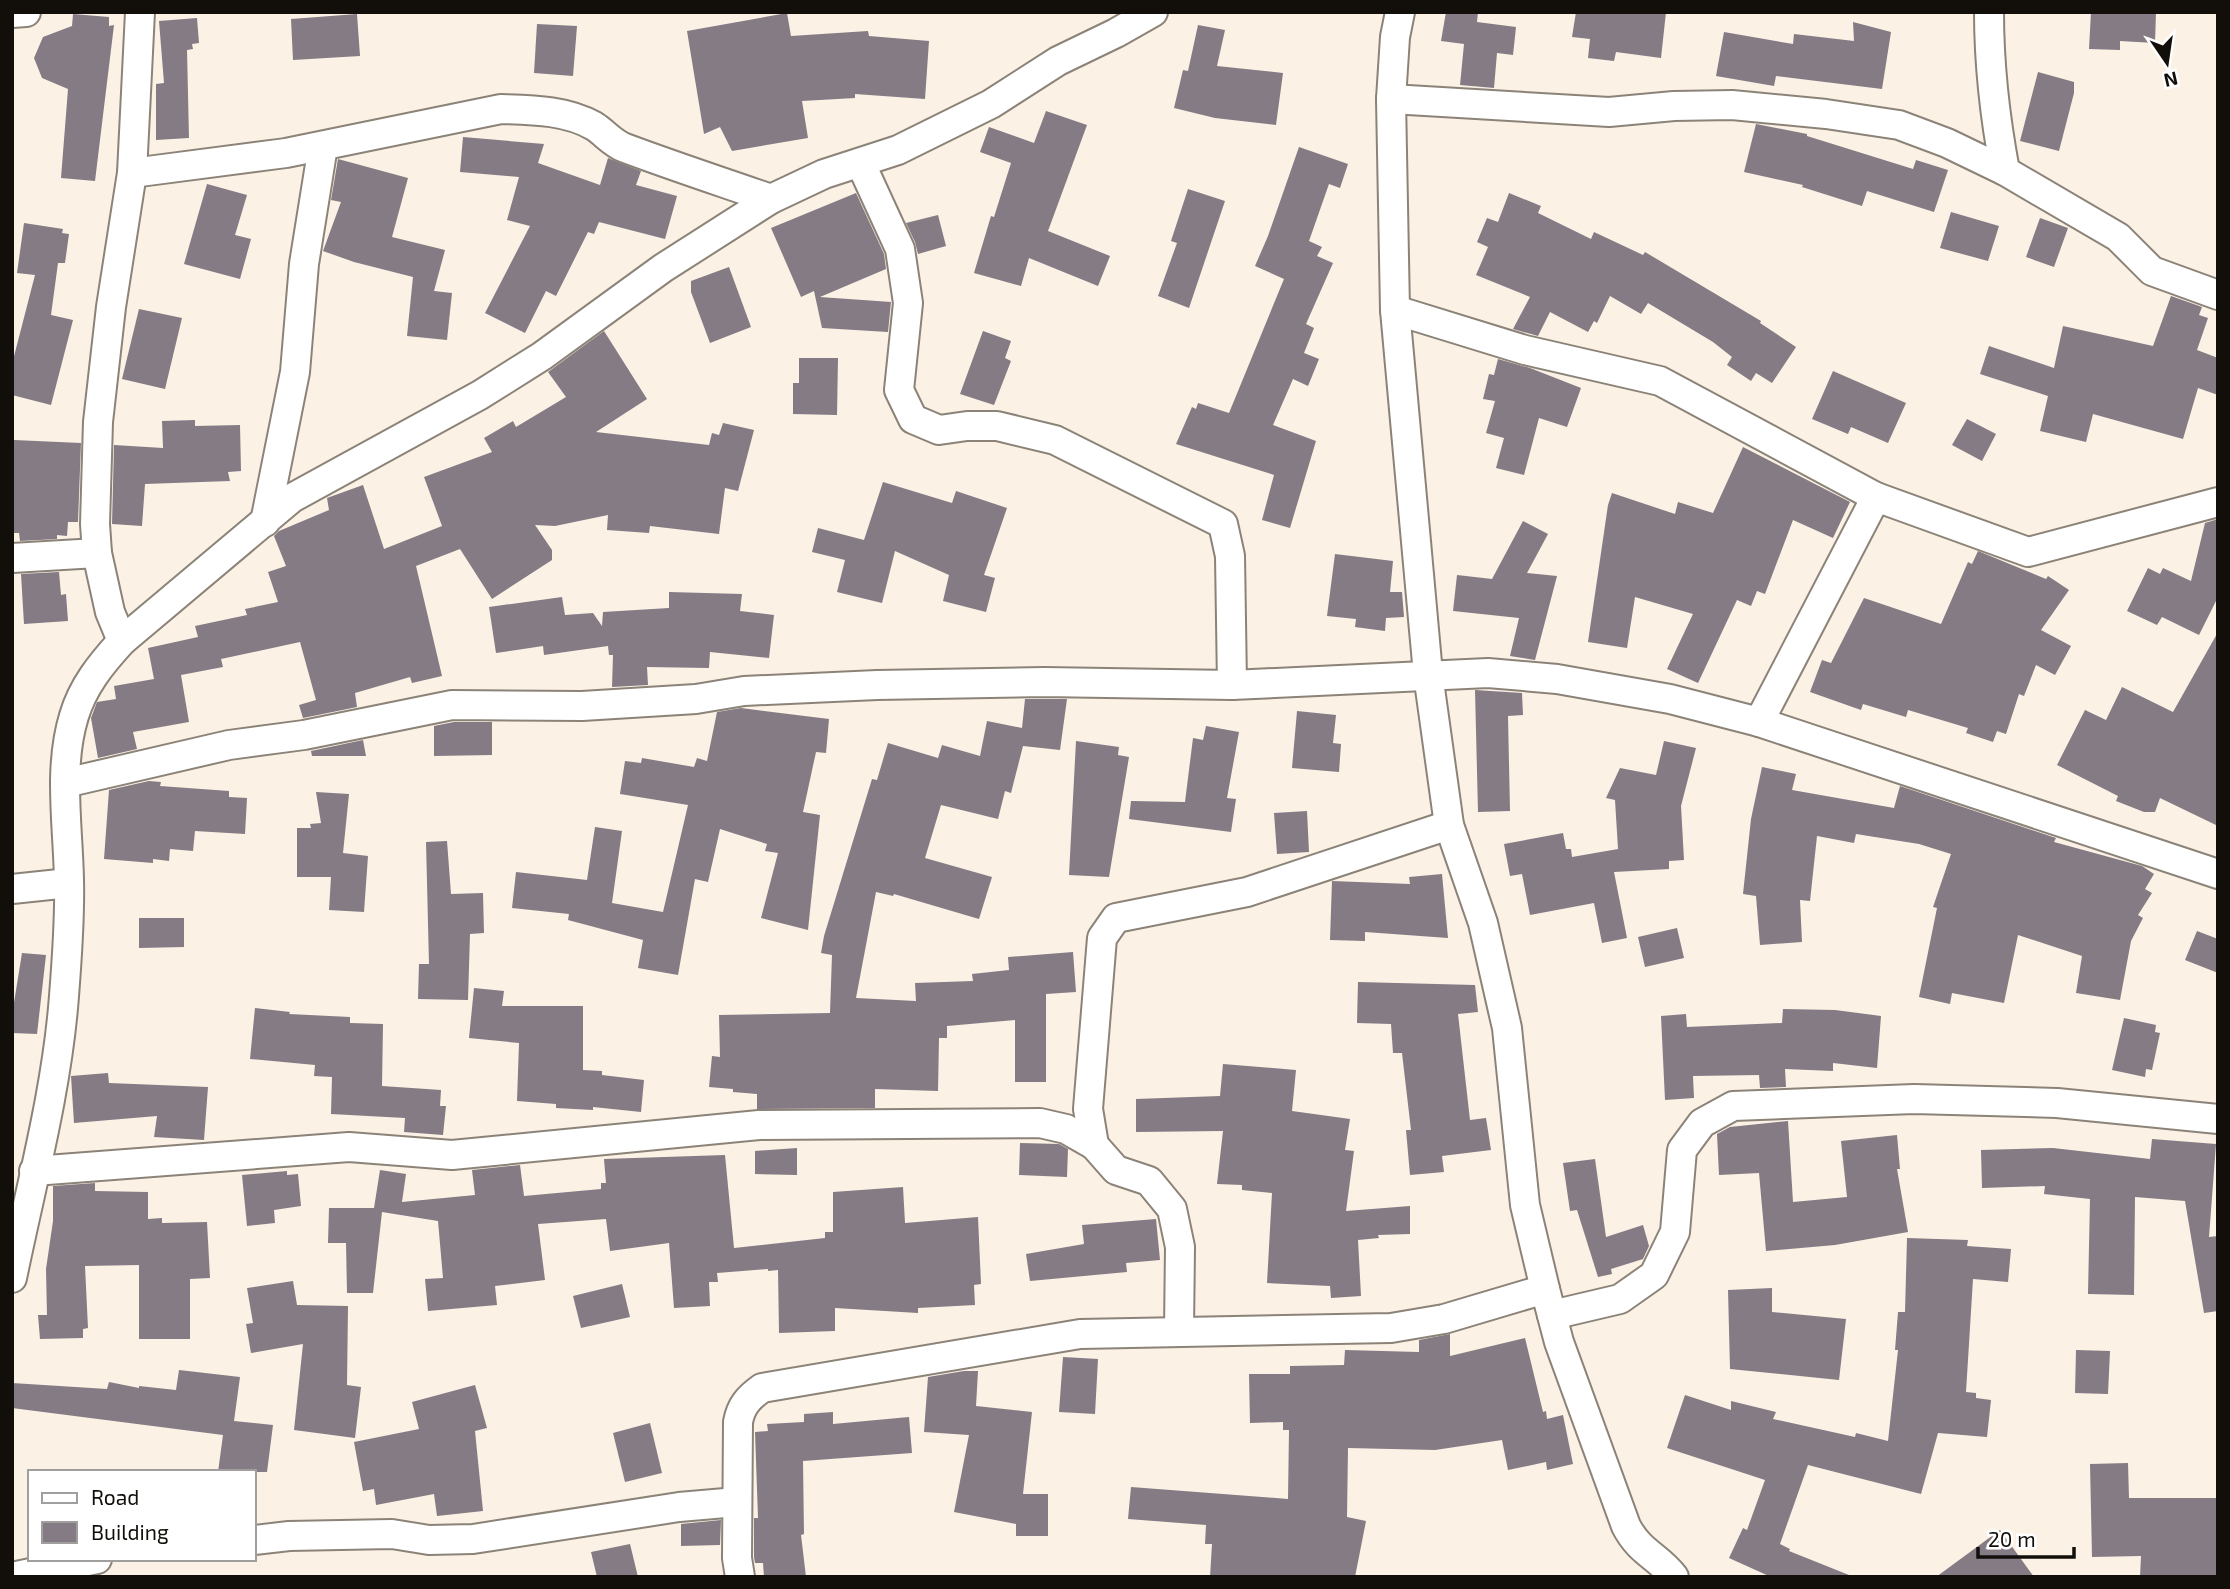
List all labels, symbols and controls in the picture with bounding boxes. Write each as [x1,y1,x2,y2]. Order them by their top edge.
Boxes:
north arrow [2132,28,2202,98]
text: N [2162,67,2180,93]
legend [28,1470,256,1561]
text: Road [91,1484,139,1509]
scale bar [1978,1516,2074,1560]
text: Building [91,1519,169,1544]
text: 20 m [1988,1526,2036,1551]

